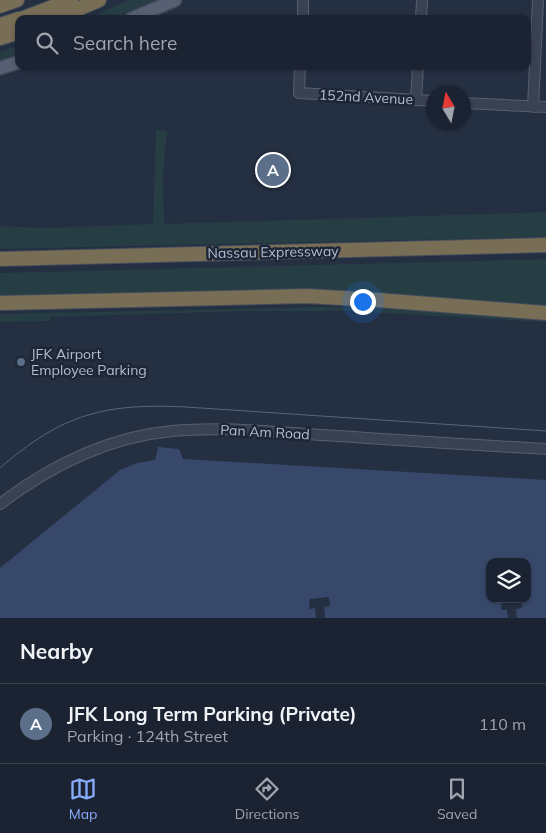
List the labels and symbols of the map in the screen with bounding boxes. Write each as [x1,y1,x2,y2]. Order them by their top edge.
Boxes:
north arrow [426,85,471,130]
street label: 152nd Avenue [318,86,414,108]
pin: A [257,151,289,189]
street label: Nassau Expressway [207,242,339,262]
your location [350,289,376,315]
place label: JFK Airport Employee Parking [31,345,147,379]
marker: JFK Airport Employee Parking [15,356,27,368]
street label: Pan Am Road [220,421,310,443]

